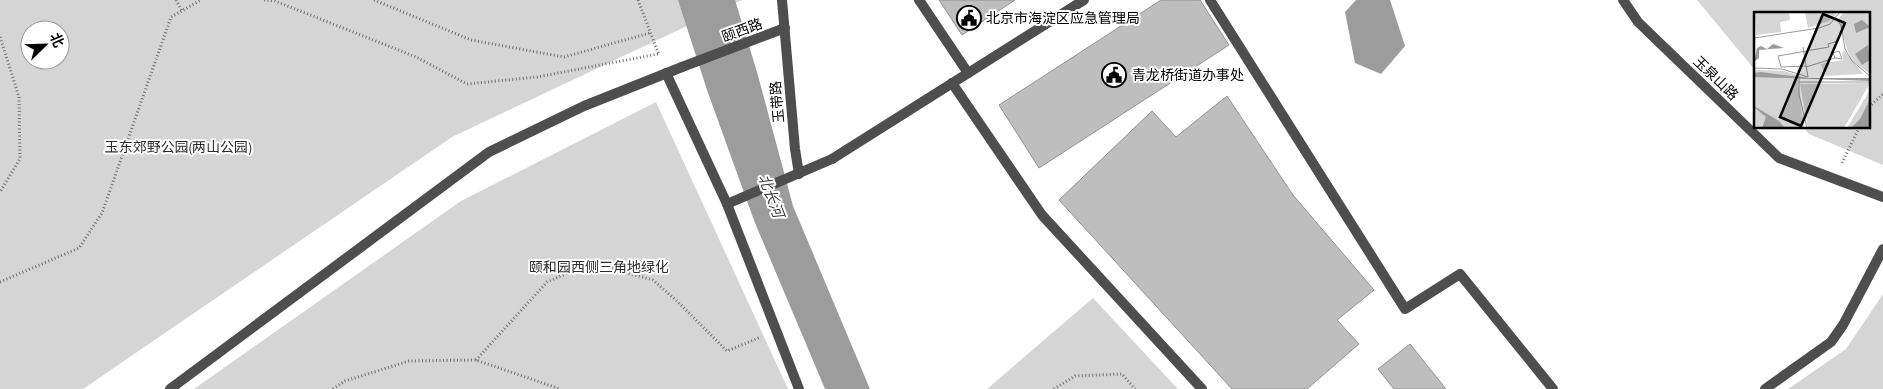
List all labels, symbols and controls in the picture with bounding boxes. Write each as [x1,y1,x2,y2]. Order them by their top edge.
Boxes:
public building icon: 北京市海淀区应急管理局 [956,5,982,31]
place label: 北京市海淀区应急管理局 [986,9,1140,27]
inset map [1754,12,1870,129]
street label: 颐西路 [719,14,765,46]
north arrow [20,20,70,70]
text: 北 [46,30,68,50]
street label: 玉泉山路 [1690,52,1742,104]
public building icon: 青龙桥街道办事处 [1101,62,1127,88]
place label: 青龙桥街道办事处 [1132,66,1244,84]
street label: 玉带路 [766,80,788,124]
park label: 玉东郊野公园(两山公园) [105,138,252,156]
water label: 北长河 [755,171,789,223]
park label: 颐和园西侧三角地绿化 [529,258,669,276]

